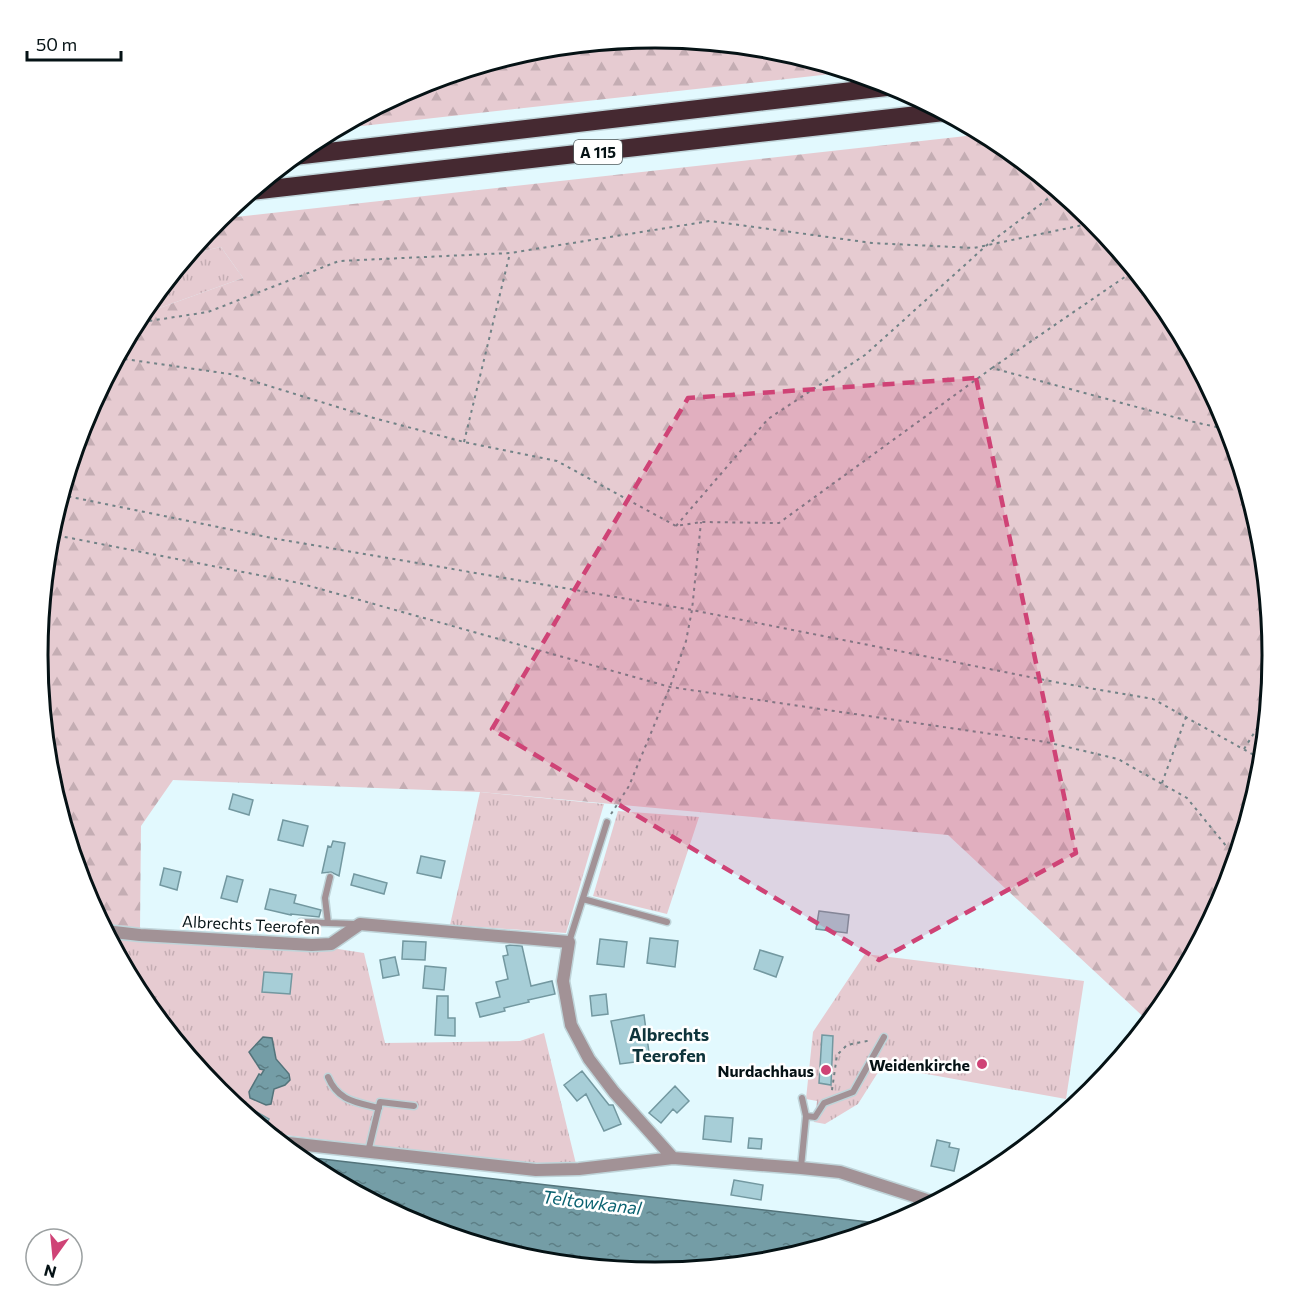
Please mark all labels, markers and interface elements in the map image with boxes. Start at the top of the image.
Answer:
scale bar [27,24,122,62]
text: 50 m [36,33,77,55]
road number: A 115 [574,140,622,164]
street label: Albrechts Teerofen [182,911,320,937]
district label: Albrechts Teerofen [629,1023,709,1066]
place label: Weidenkirche [869,1055,970,1074]
marker: Weidenkirche [975,1057,989,1071]
place label: Nurdachhaus [717,1061,814,1080]
marker: Nurdachhaus [819,1063,833,1077]
water label: Teltowkanal [541,1185,643,1219]
north arrow [24,1227,84,1287]
text: N [42,1261,58,1283]

